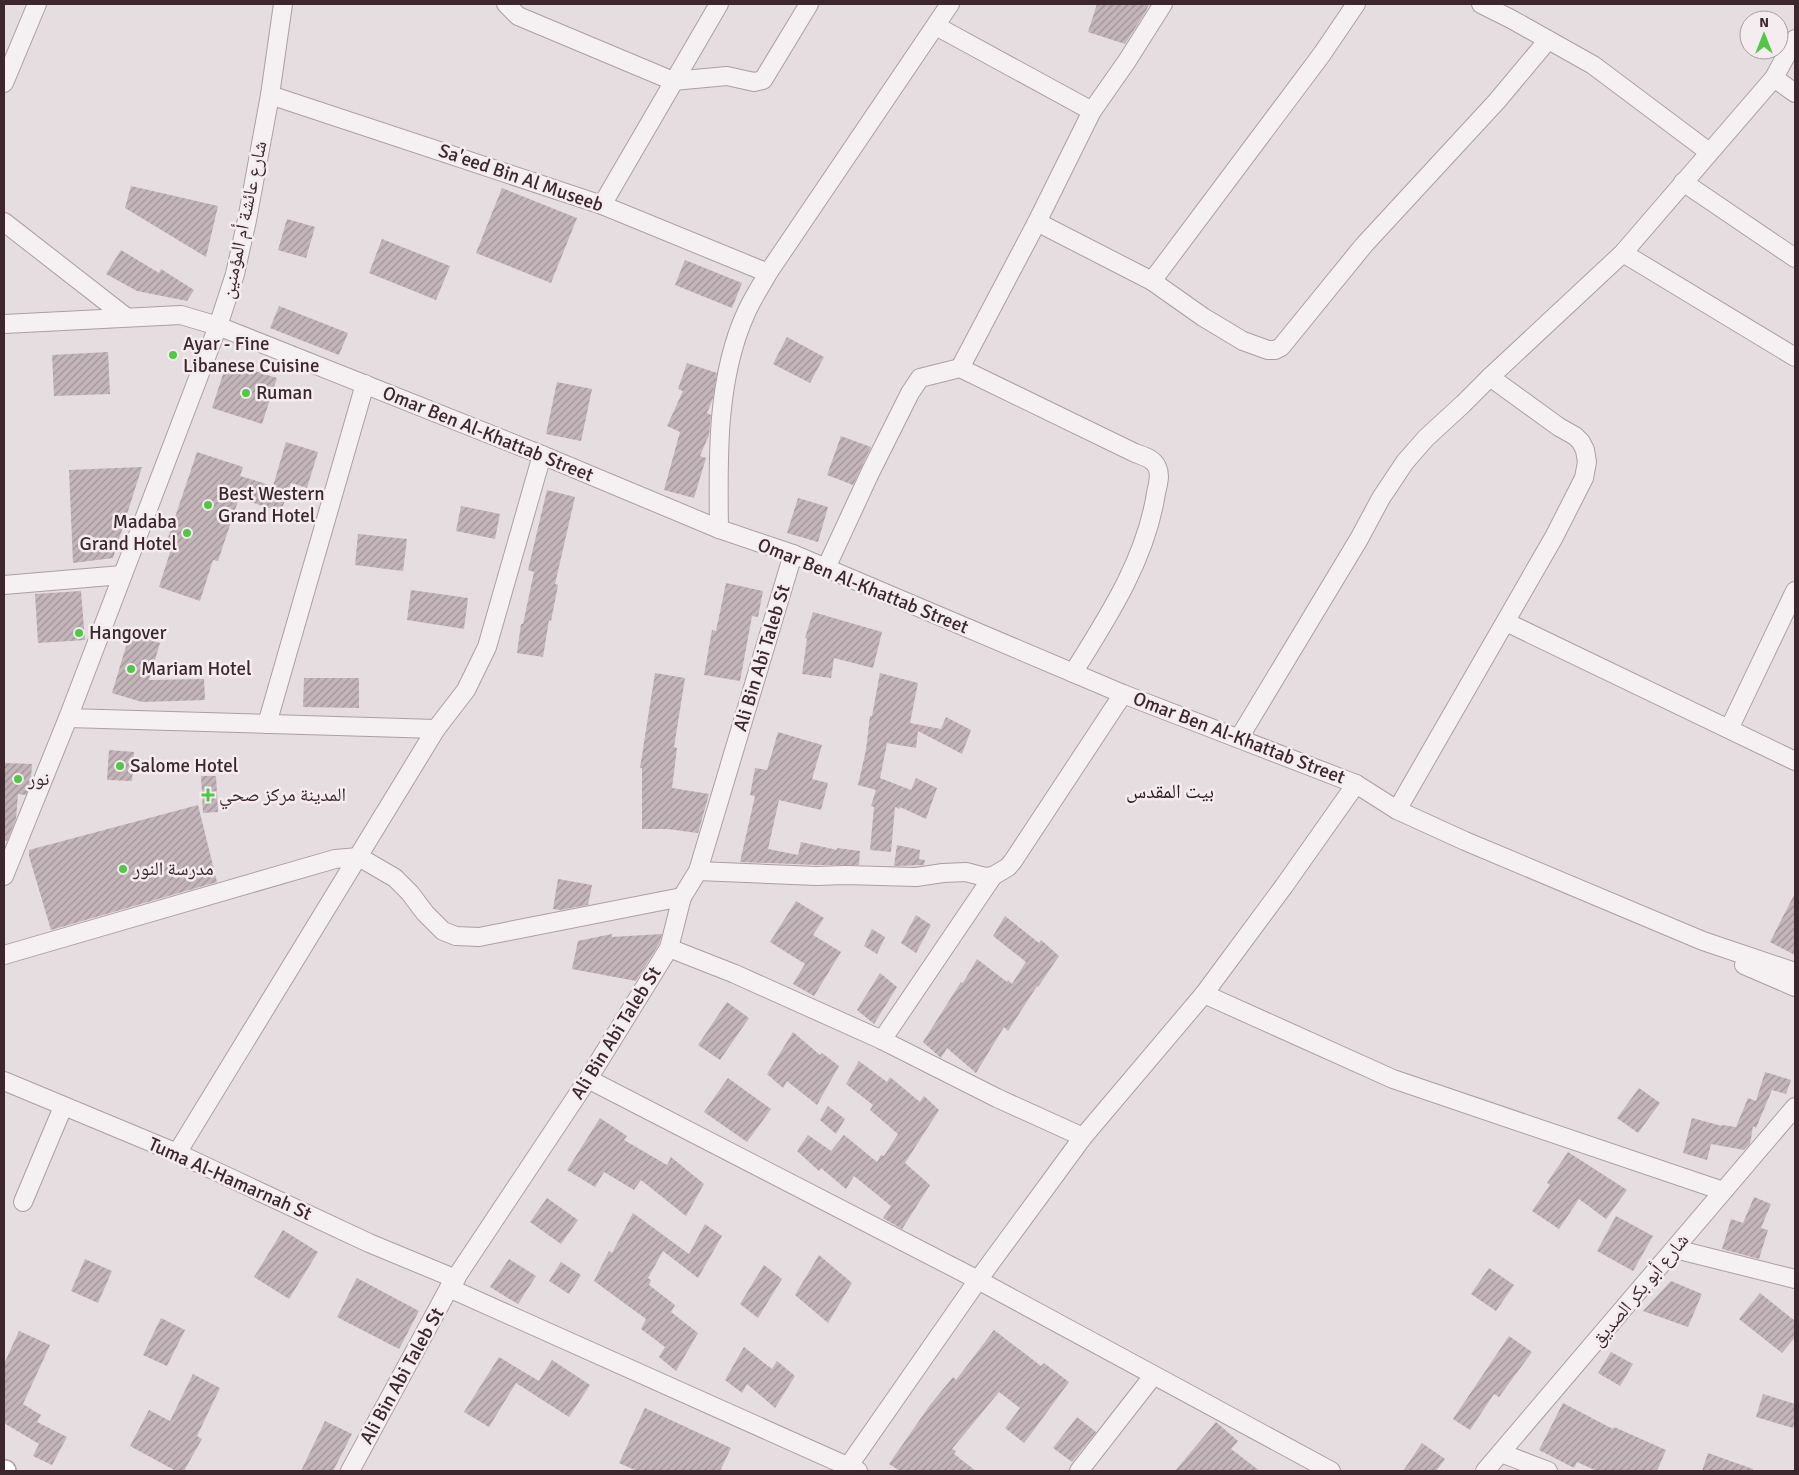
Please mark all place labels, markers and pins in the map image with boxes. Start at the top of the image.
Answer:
place label: Ayar - Fine Libanese Cuisine [183,332,319,378]
marker: Ayar - Fine Libanese Cuisine [167,349,179,361]
place label: Ruman [256,381,313,405]
marker: Ruman [240,387,252,399]
place label: Best Western Grand Hotel [218,482,325,528]
marker: Best Western Grand Hotel [202,499,214,511]
place label: Madaba Grand Hotel [80,510,177,556]
marker: Madaba Grand Hotel [181,527,193,539]
place label: Hangover [89,621,166,645]
marker: Hangover [73,627,85,639]
place label: Mariam Hotel [141,657,252,681]
marker: Mariam Hotel [125,663,137,675]
place label: Salome Hotel [130,754,238,778]
marker: Salome Hotel [114,760,126,772]
place label: نور [27,767,49,791]
marker: نور [12,773,24,785]
place label: المدينة مركز صحي [219,783,346,810]
marker: المدينة مركز صحي [201,788,215,802]
place label: مدرسة النور [132,857,214,881]
marker: مدرسة النور [117,863,129,875]

